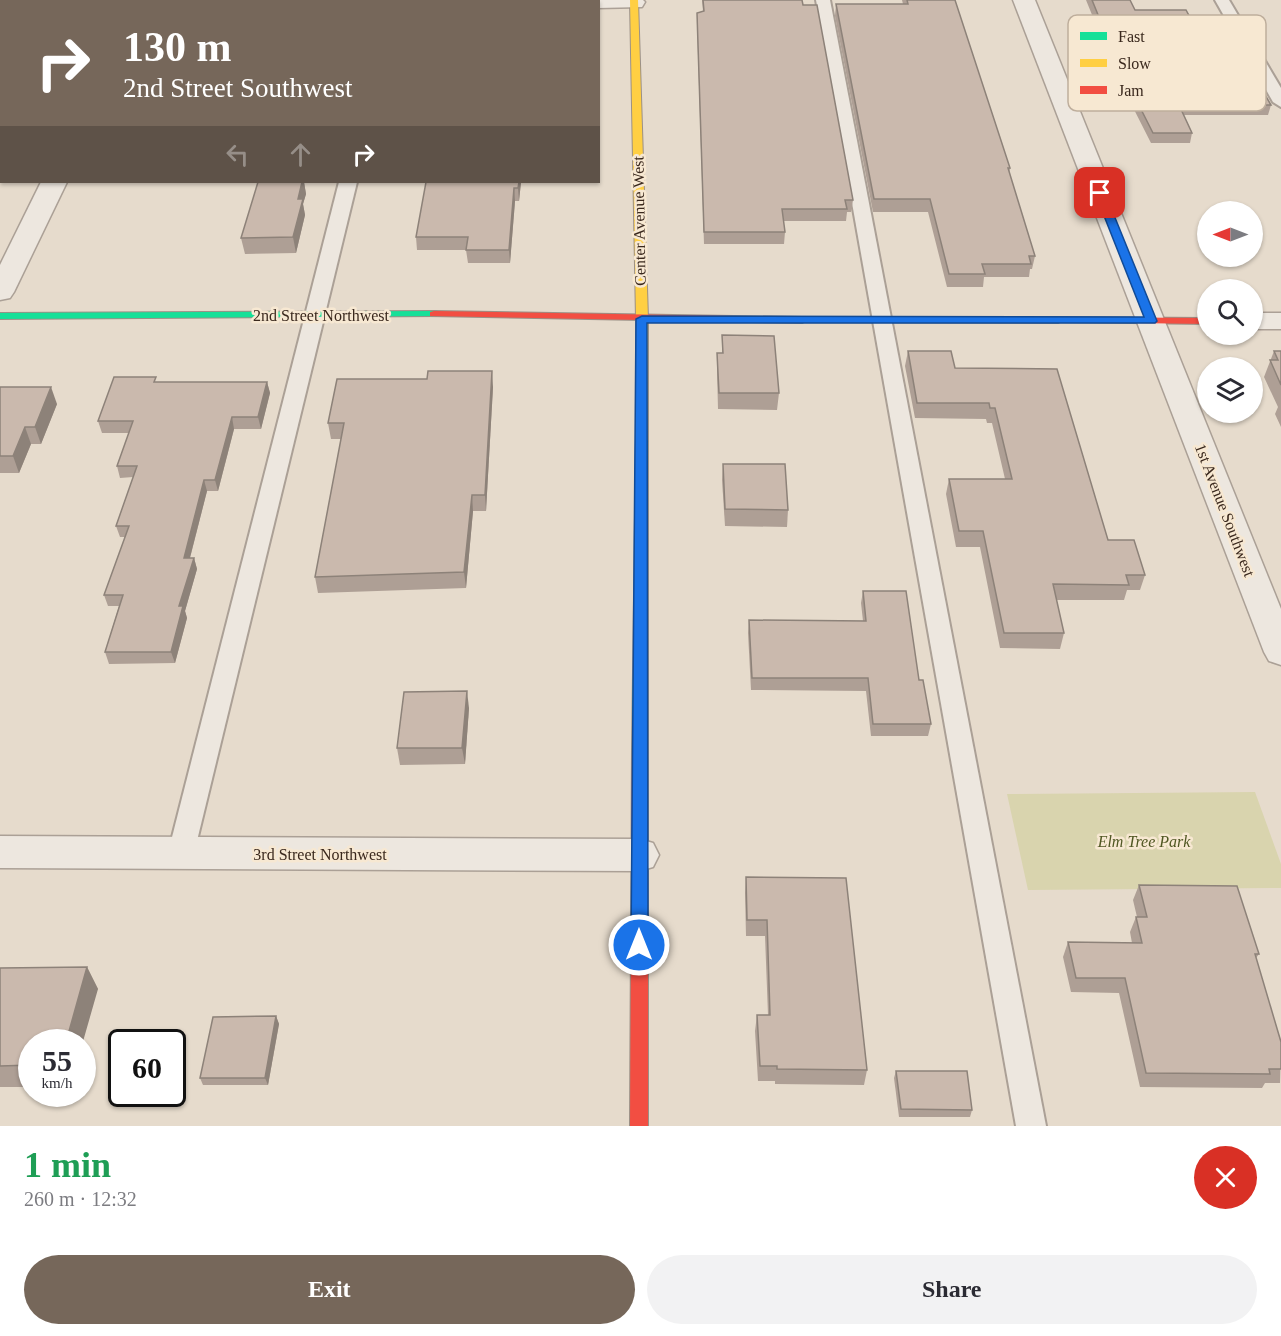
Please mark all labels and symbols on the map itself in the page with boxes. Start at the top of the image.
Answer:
legend [1068,15,1266,111]
text: Fast [1118,28,1145,45]
text: Slow [1118,55,1151,72]
text: Jam [1118,82,1144,99]
street label: Center Avenue West [629,155,649,286]
pin [1074,167,1125,218]
north arrow [1197,201,1263,267]
street label: 2nd Street Northwest [253,307,390,324]
street label: 1st Avenue Southwest [1192,441,1258,579]
park label: Elm Tree Park [1097,833,1191,850]
street label: 3rd Street Northwest [253,846,387,863]
position arrow [607,913,671,977]
speed limit sign: 60 [108,1029,186,1107]

